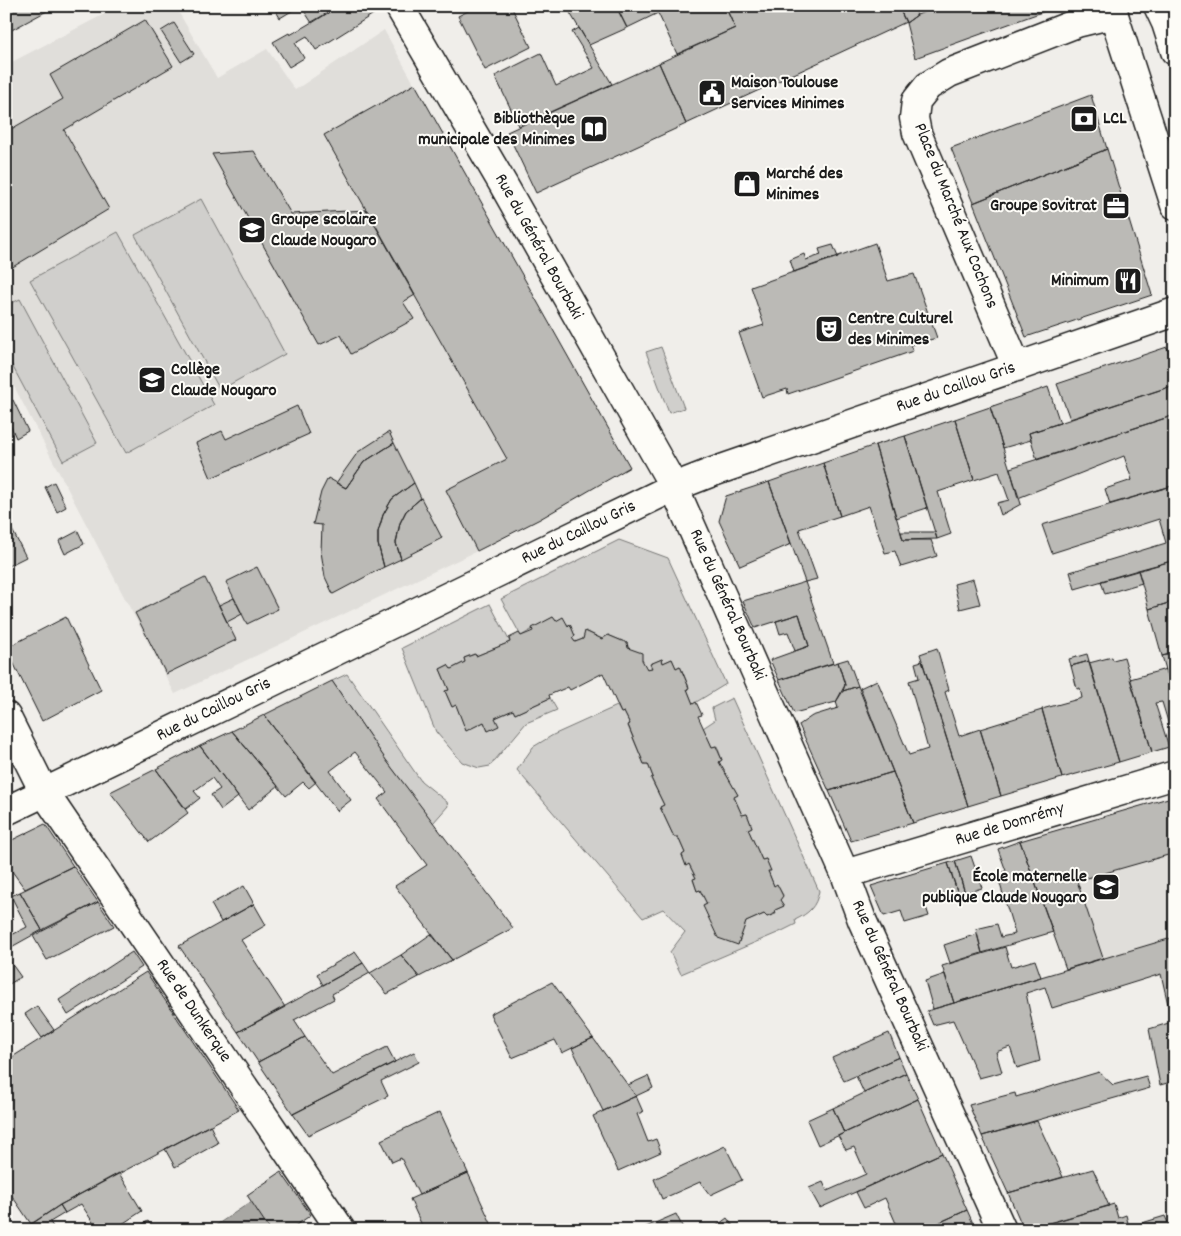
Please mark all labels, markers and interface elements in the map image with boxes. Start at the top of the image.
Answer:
place label: Maison Toulouse Services Minimes [731,71,845,117]
public building icon: Maison Toulouse Services Minimes [697,78,727,108]
bank icon: LCL [1069,104,1099,134]
place label: Bibliothèque municipale des Minimes [418,107,575,153]
place label: LCL [1103,107,1127,132]
library icon: Bibliothèque municipale des Minimes [579,114,609,144]
street label: Place du Marché Aux Cochons [906,119,1004,313]
place label: Marché des Minimes [766,162,843,208]
shop icon: Marché des Minimes [732,169,762,199]
street label: Rue du Général Bourbaki [487,170,589,324]
office icon: Groupe Sovitrat [1101,191,1131,221]
place label: Groupe Sovitrat [990,194,1097,219]
place label: Groupe scolaire Claude Nougaro [271,208,377,254]
school or university icon: Groupe scolaire Claude Nougaro [237,215,267,245]
restaurant icon: Minimum [1113,266,1143,296]
place label: Minimum [1051,269,1109,294]
place label: Centre Culturel des Minimes [848,307,953,353]
theatre icon: Centre Culturel des Minimes [814,314,844,344]
street label: Rue du Caillou Gris [893,356,1019,420]
place label: Collège Claude Nougaro [171,358,277,404]
school or university icon: Collège Claude Nougaro [137,365,167,395]
street label: Rue du Caillou Gris [518,494,640,572]
street label: Rue du Général Bourbaki [682,525,772,685]
street label: Rue du Caillou Gris [153,671,275,749]
street label: Rue de Domrémy [952,796,1068,853]
place label: École maternelle publique Claude Nougaro [922,865,1087,911]
school or university icon: École maternelle publique Claude Nougaro [1091,872,1121,902]
street label: Rue du Général Bourbaki [844,896,934,1056]
street label: Rue de Dunkerque [149,954,237,1068]

